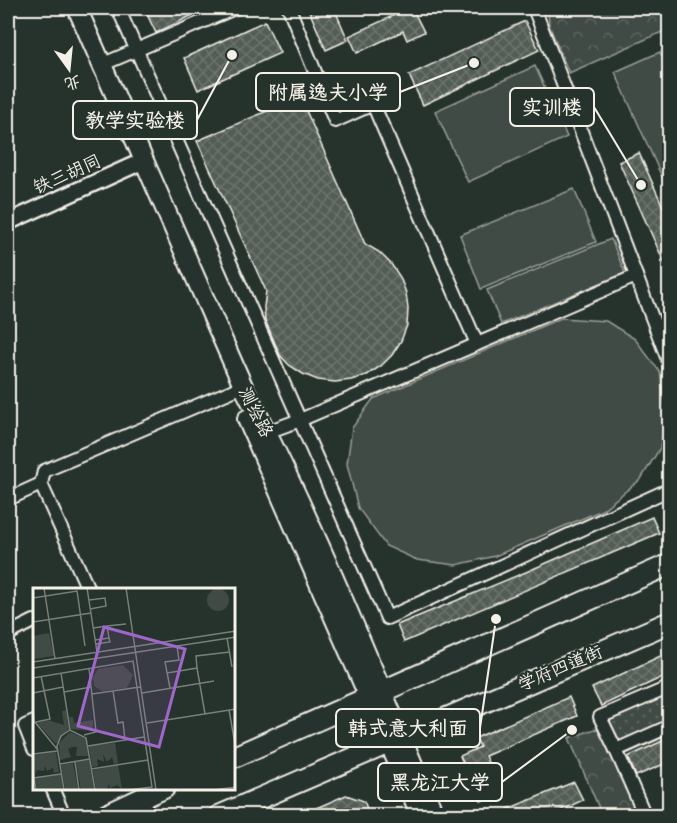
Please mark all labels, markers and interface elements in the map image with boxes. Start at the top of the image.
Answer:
north arrow [39,39,99,99]
text: 北 [61,67,84,99]
callout: 附属逸夫小学 [256,73,400,111]
text: 附属逸夫小学 [268,75,388,110]
callout: 实训楼 [510,88,594,126]
text: 实训楼 [522,90,582,125]
callout: 教学实验楼 [73,101,197,139]
text: 教学实验楼 [85,103,185,138]
street label: 铁三胡同 [28,145,106,203]
street label: 测绘路 [229,381,283,443]
inset map [33,588,236,790]
street label: 学府四道街 [512,636,608,700]
callout: 韩式意大利面 [336,709,480,747]
text: 韩式意大利面 [348,711,468,746]
callout: 黑龙江大学 [378,763,502,801]
text: 黑龙江大学 [390,765,490,800]

